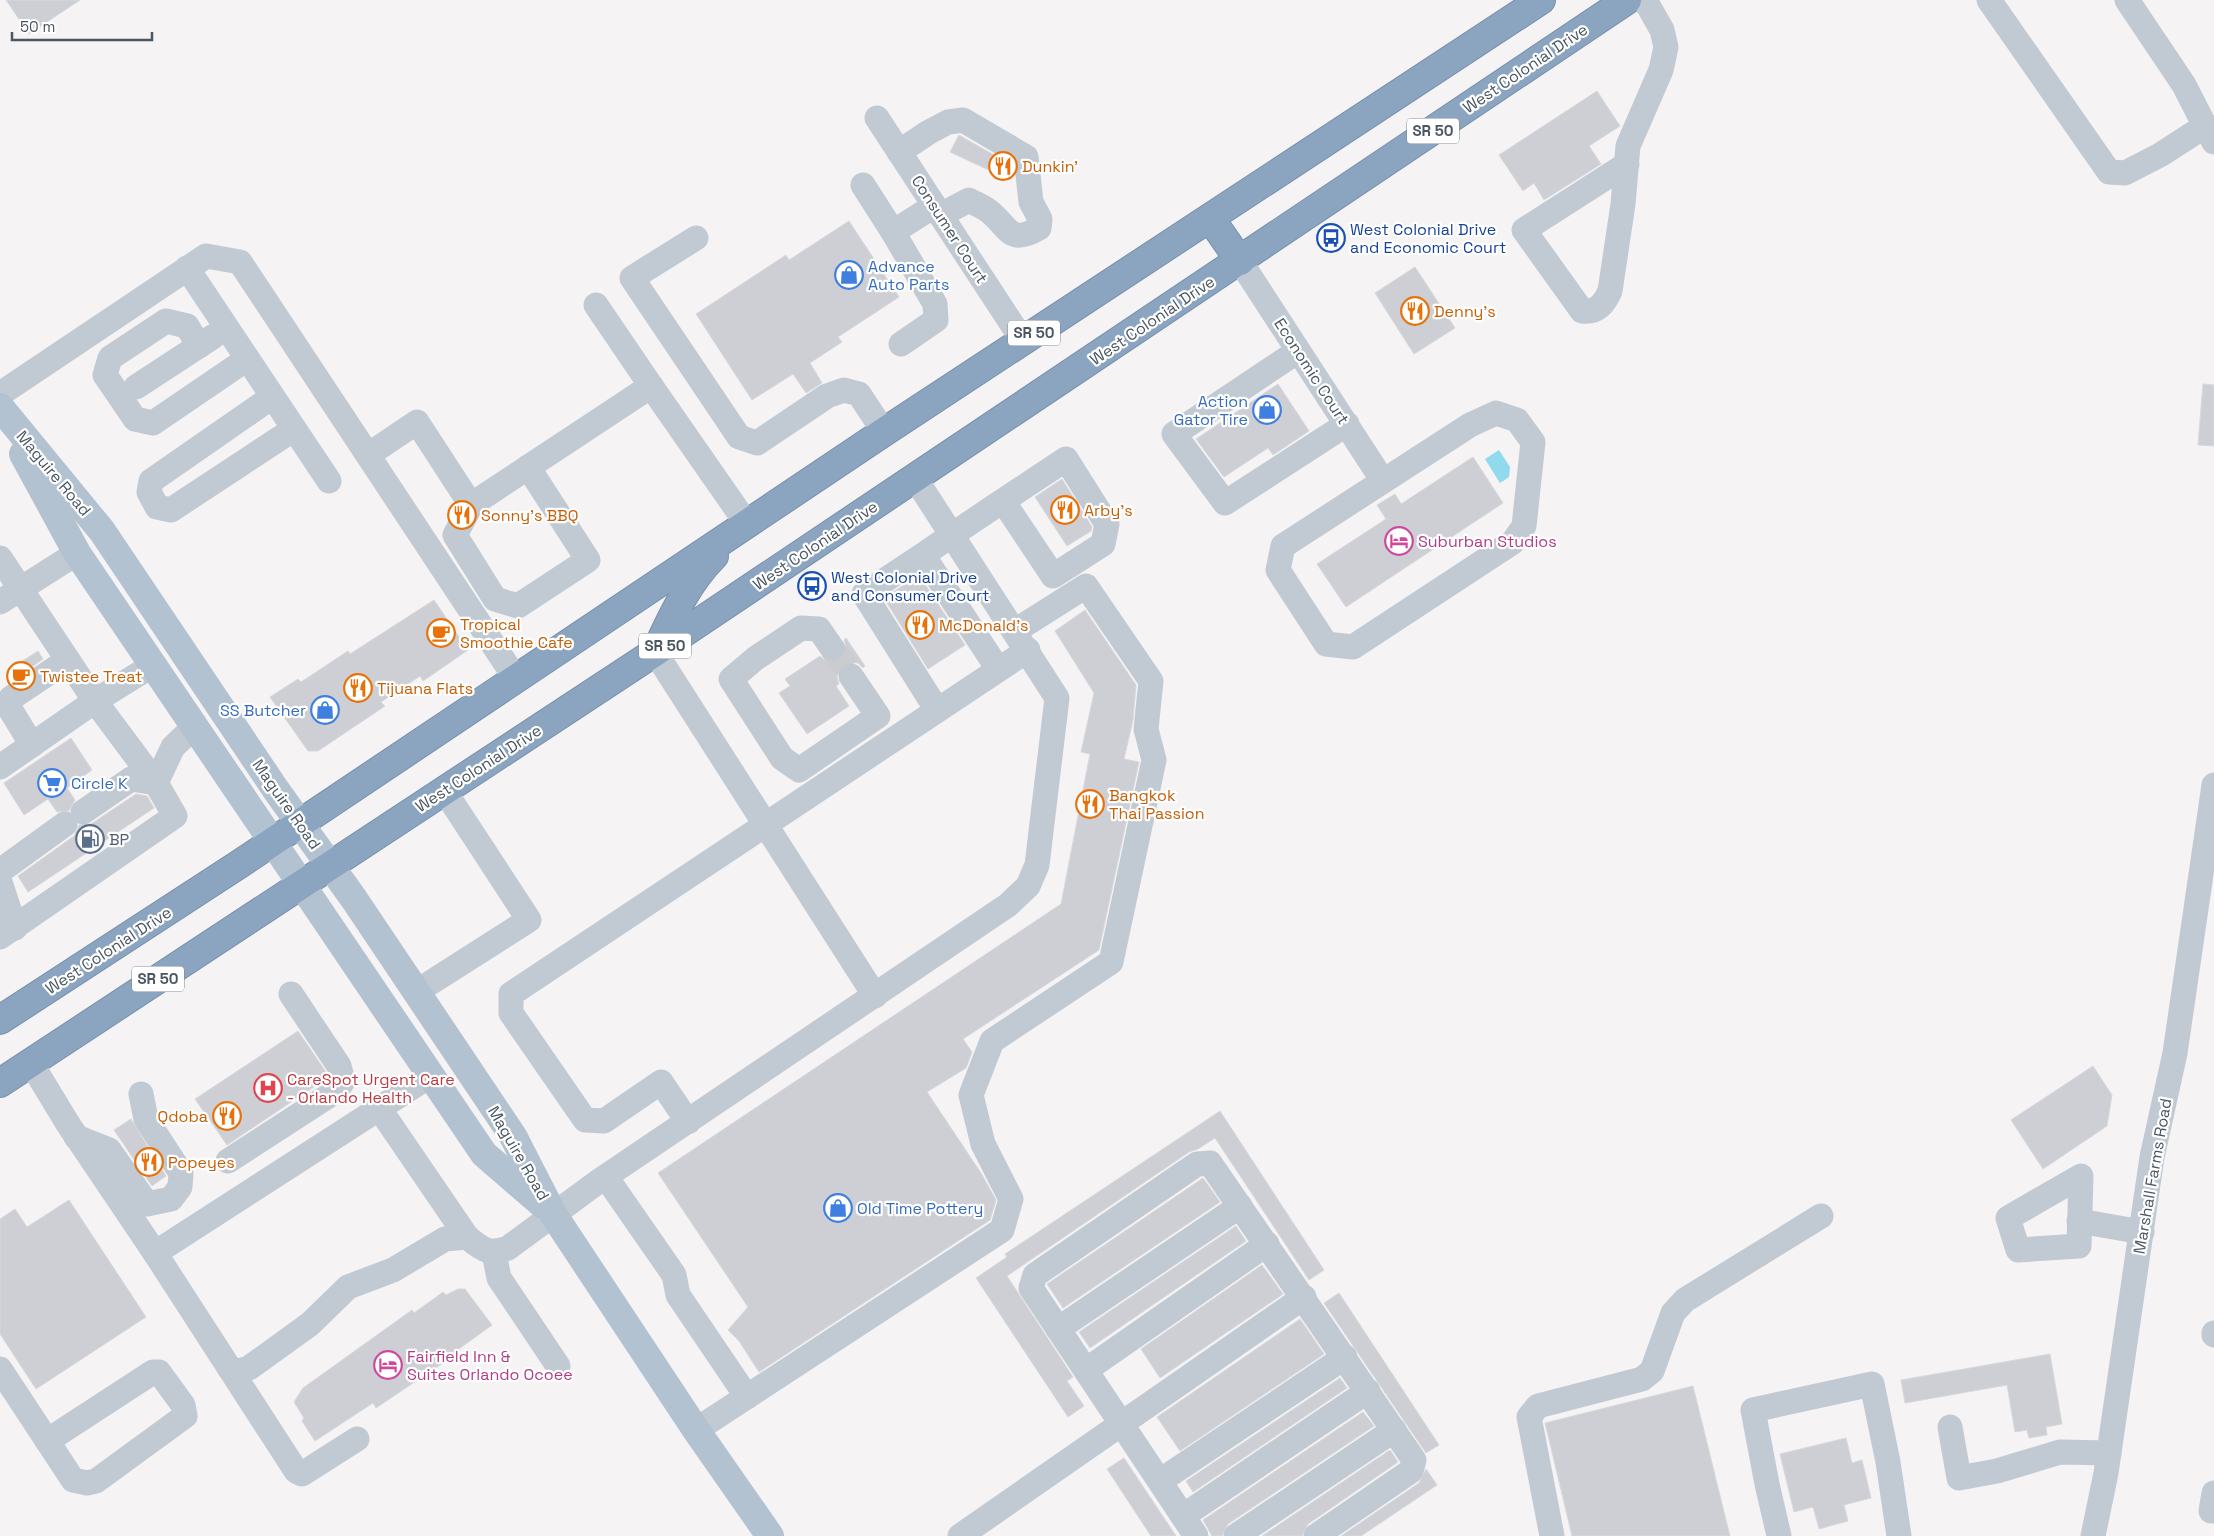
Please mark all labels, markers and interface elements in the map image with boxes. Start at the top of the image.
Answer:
scale bar [12,10,152,42]
text: 50 m [20,17,55,36]
street label: West Colonial Drive [1459,19,1592,118]
road number: SR 50 [1407,118,1459,144]
restaurant icon: Dunkin' [988,151,1018,181]
place label: Dunkin' [1022,156,1078,177]
street label: Consumer Court [907,171,992,287]
place label: West Colonial Drive and Economic Court [1350,219,1506,258]
bus stop icon: West Colonial Drive and Economic Court [1316,223,1346,253]
place label: Advance Auto Parts [868,256,949,295]
shop icon: Advance Auto Parts [834,260,864,290]
street label: West Colonial Drive [1086,271,1219,370]
restaurant icon: Denny's [1400,296,1430,326]
place label: Denny's [1434,301,1496,322]
street label: Economic Court [1269,314,1354,429]
road number: SR 50 [1008,320,1060,346]
place label: Action Gator Tire [1174,391,1248,430]
shop icon: Action Gator Tire [1252,395,1282,425]
street label: Maguire Road [12,426,96,520]
restaurant icon: Arby's [1050,495,1080,525]
street label: West Colonial Drive [749,496,882,595]
restaurant icon: Sonny's BBQ [447,500,477,530]
place label: Arby's [1084,500,1133,521]
place label: Sonny's BBQ [481,505,578,526]
hotel icon: Suburban Studios [1384,526,1414,556]
place label: Suburban Studios [1418,531,1557,552]
place label: West Colonial Drive and Consumer Court [831,567,989,606]
bus stop icon: West Colonial Drive and Consumer Court [797,571,827,601]
restaurant icon: McDonald's [905,610,935,640]
place label: Tropical Smoothie Cafe [460,614,573,653]
place label: McDonald's [939,615,1029,636]
cafe icon: Tropical Smoothie Cafe [426,618,456,648]
road number: SR 50 [639,634,691,658]
cafe icon: Twistee Treat [6,661,36,691]
place label: Twistee Treat [40,666,142,687]
restaurant icon: Tijuana Flats [343,673,373,703]
place label: Tijuana Flats [377,678,473,699]
shop icon: SS Butcher [310,695,340,725]
place label: SS Butcher [220,700,306,721]
street label: West Colonial Drive [411,720,545,817]
street label: Maguire Road [248,755,325,853]
supermarket icon: Circle K [37,768,67,798]
place label: Circle K [71,773,128,794]
place label: Bangkok Thai Passion [1109,785,1205,824]
restaurant icon: Bangkok Thai Passion [1075,789,1105,819]
fuel station icon: BP [75,824,105,854]
place label: BP [109,829,130,850]
street label: West Colonial Drive [41,902,175,999]
road number: SR 50 [132,966,184,992]
place label: CareSpot Urgent Care - Orlando Health [287,1069,455,1108]
hospital icon: CareSpot Urgent Care - Orlando Health [253,1073,283,1103]
street label: Marshall Farms Road [2128,1097,2177,1256]
restaurant icon: Qdoba [212,1101,242,1131]
street label: Maguire Road [483,1102,554,1204]
place label: Qdoba [158,1106,208,1127]
restaurant icon: Popeyes [134,1147,164,1177]
place label: Popeyes [168,1152,235,1173]
shop icon: Old Time Pottery [823,1193,853,1223]
place label: Old Time Pottery [857,1198,983,1219]
place label: Fairfield Inn & Suites Orlando Ocoee [407,1346,573,1385]
hotel icon: Fairfield Inn & Suites Orlando Ocoee [373,1350,403,1380]

